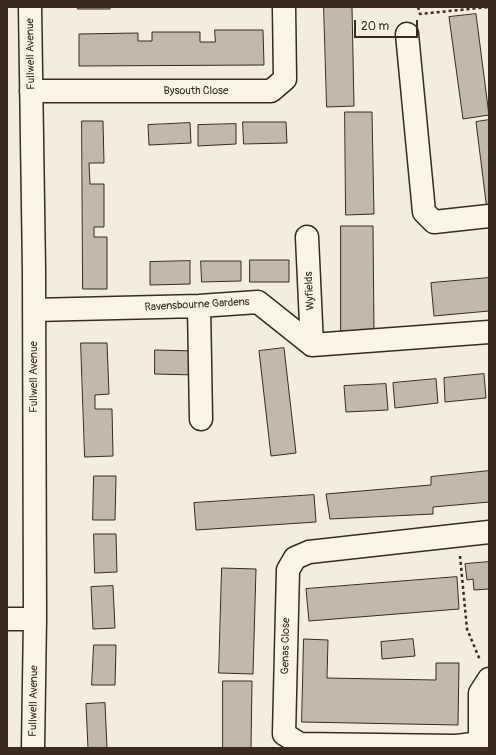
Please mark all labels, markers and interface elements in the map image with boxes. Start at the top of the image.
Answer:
scale bar [356,12,420,38]
street label: Fullwell Avenue [24,18,38,90]
text: 20 m [361,19,389,34]
street label: Bysouth Close [164,84,228,98]
street label: Wyfields [302,271,318,311]
street label: Ravensbourne Gardens [144,296,250,314]
street label: Fullwell Avenue [27,341,41,413]
street label: Genas Close [279,617,293,675]
street label: Fullwell Avenue [27,665,41,737]

